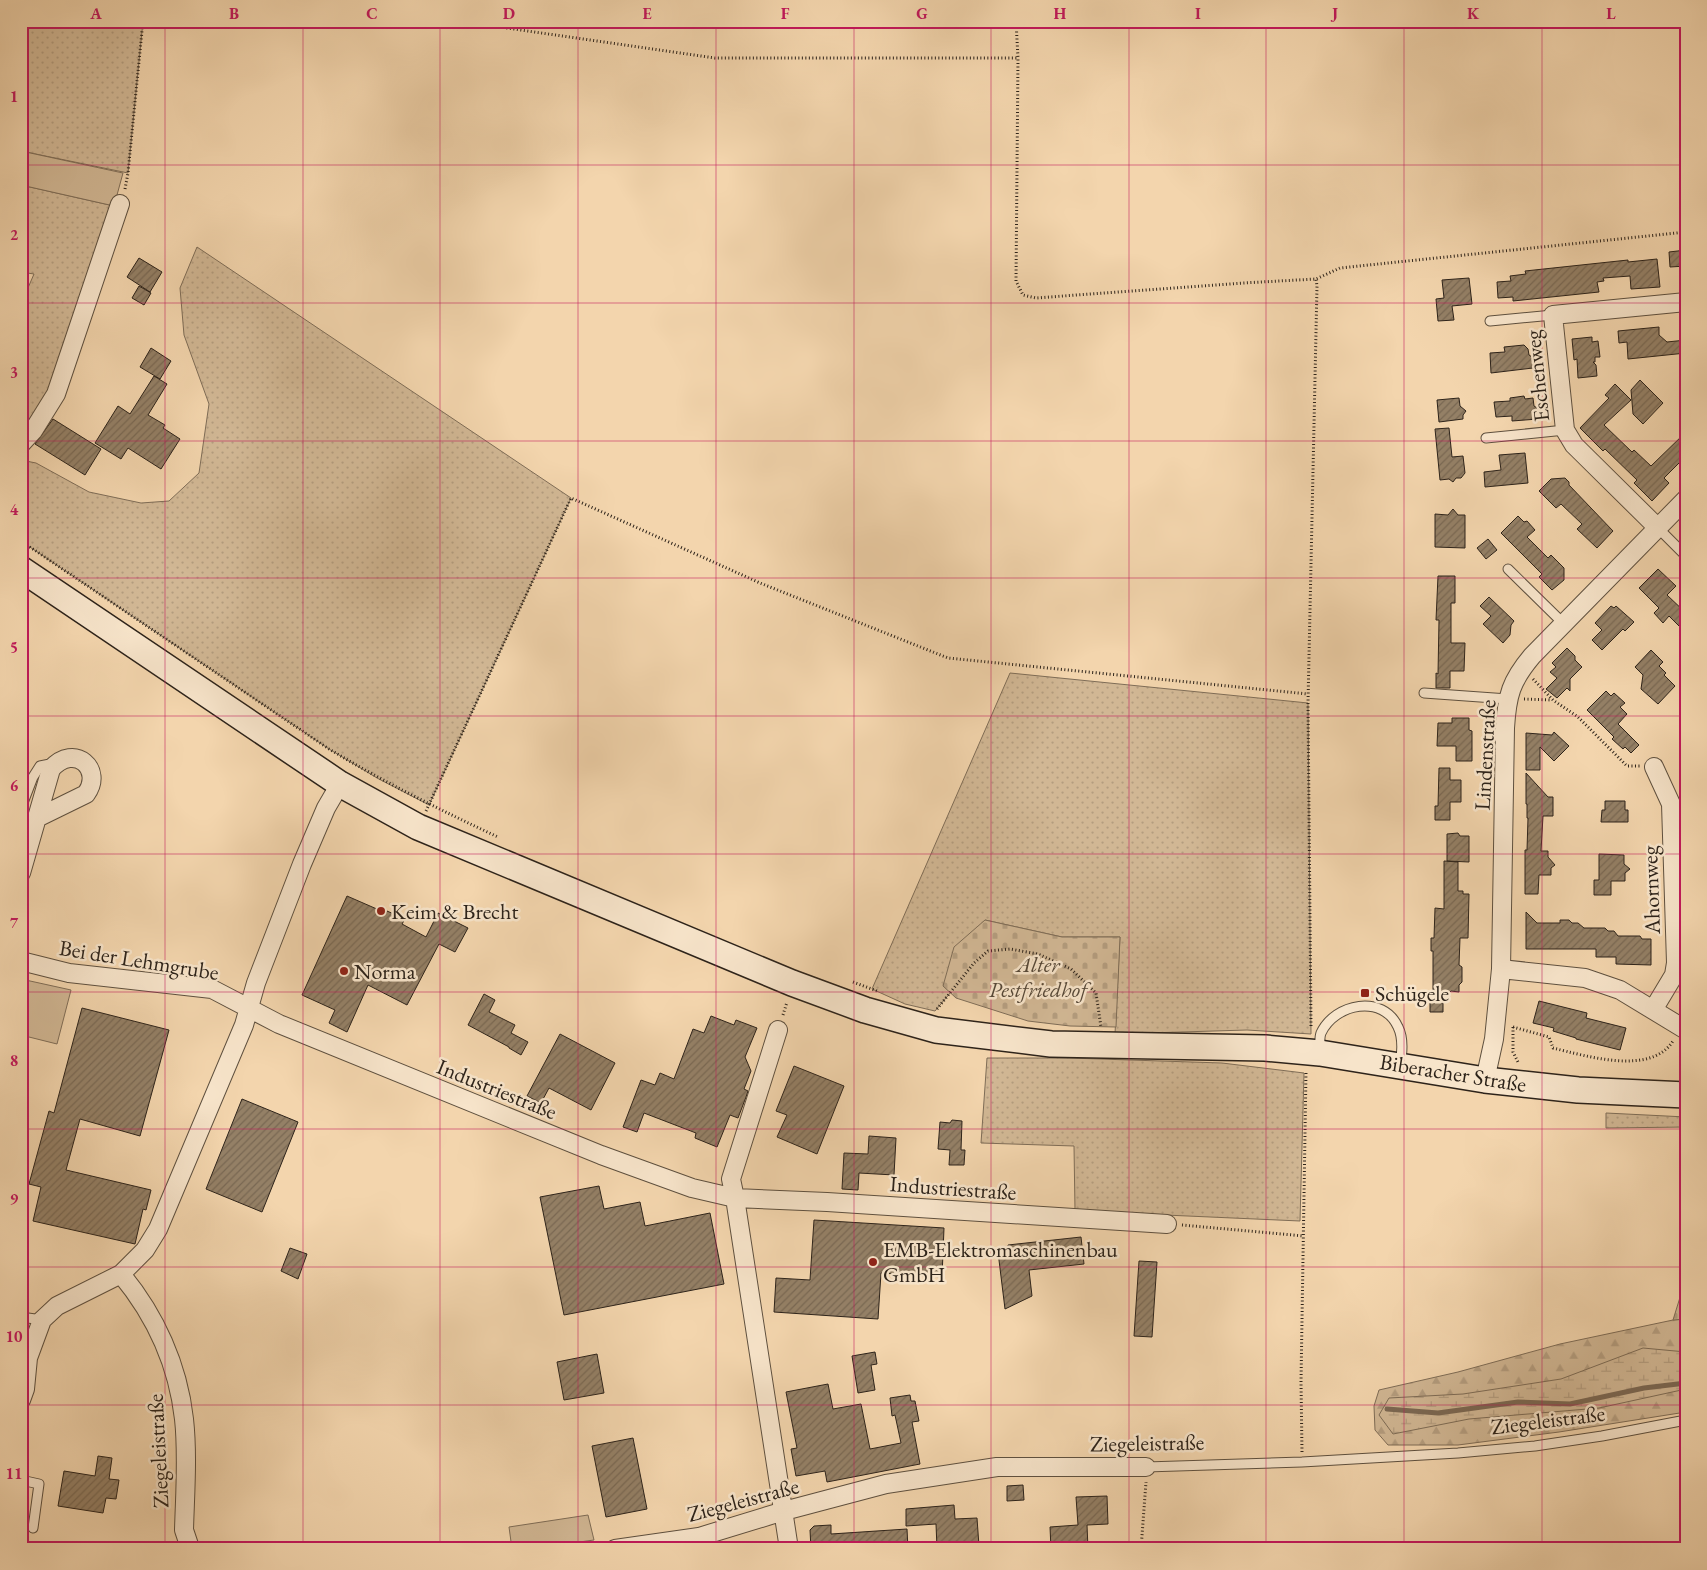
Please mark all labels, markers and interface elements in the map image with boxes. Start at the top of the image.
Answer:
text: A [89,3,102,24]
text: B [229,3,239,24]
text: C [366,3,378,24]
text: D [503,3,515,24]
text: E [642,3,652,24]
text: F [781,3,790,24]
text: G [916,3,928,24]
text: H [1054,3,1067,24]
text: I [1195,3,1201,24]
text: J [1330,3,1338,24]
text: K [1467,3,1480,24]
text: L [1606,3,1616,24]
text: 1 [10,86,18,107]
text: 2 [10,224,19,245]
street label: Eschenweg [1518,328,1556,423]
text: 3 [10,362,18,383]
text: 4 [10,499,19,520]
text: 5 [10,637,18,658]
street label: Lindenstraße [1468,698,1502,811]
text: 6 [10,775,19,796]
street label: Ahornweg [1635,845,1667,936]
place label: Keim & Brecht [391,897,518,926]
marker: Keim & Brecht [375,905,387,917]
text: 7 [10,912,19,933]
street label: Bei der Lehmgrube [57,933,221,987]
park label: Alter Pestfriedhof [989,950,1092,1004]
place label: Norma [354,957,416,986]
marker: Norma [338,965,350,977]
place label: Schügele [1375,979,1450,1008]
marker: Schügele [1359,987,1371,999]
street label: Biberacher Straße [1378,1047,1529,1099]
text: 8 [10,1050,18,1071]
street label: Industriestraße [433,1052,562,1126]
street label: Industriestraße [889,1169,1018,1207]
text: 9 [10,1188,19,1209]
place label: EMB-Elektromaschinenbau GmbH [883,1235,1118,1289]
marker: EMB-Elektromaschinenbau GmbH [867,1256,879,1268]
text: 10 [6,1326,23,1347]
street label: Ziegeleistraße [141,1393,175,1509]
street label: Ziegeleistraße [1489,1399,1607,1441]
street label: Ziegeleistraße [1090,1427,1205,1458]
text: 11 [6,1463,22,1484]
street label: Ziegeleistraße [684,1471,802,1529]

